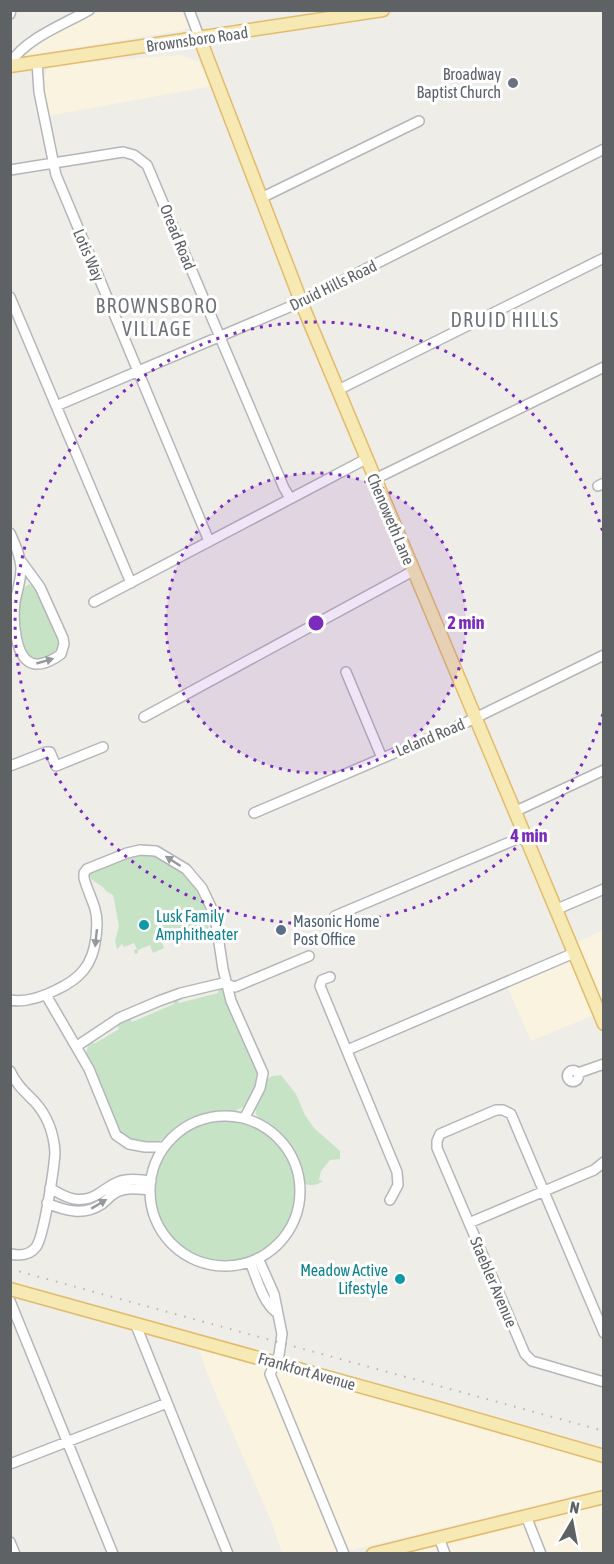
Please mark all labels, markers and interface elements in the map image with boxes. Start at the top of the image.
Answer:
street label: Brownsboro Road [145,23,249,55]
place label: Broadway Baptist Church [417,65,501,102]
marker: Broadway Baptist Church [506,76,520,90]
street label: Oread Road [157,202,199,272]
street label: Lotis Way [69,226,108,285]
street label: Druid Hills Road [286,256,380,314]
district label: BROWNSBORO VILLAGE [95,294,219,340]
district label: DRUID HILLS [450,308,560,331]
street label: Chenoweth Lane [364,471,418,567]
text: 2 min [448,612,485,633]
centre of rings [306,613,326,633]
one-way arrow [36,656,54,665]
street label: Leland Road [393,714,467,760]
text: 4 min [510,825,548,846]
one-way arrow [165,855,181,866]
place label: Lusk Family Amphitheater [156,907,238,944]
place label: Masonic Home Post Office [293,912,379,948]
marker: Lusk Family Amphitheater [137,918,151,932]
marker: Masonic Home Post Office [274,923,288,937]
one-way arrow [91,929,101,948]
one-way arrow [91,1199,108,1209]
street label: Staebler Avenue [467,1234,521,1330]
place label: Meadow Active Lifestyle [300,1261,388,1298]
marker: Meadow Active Lifestyle [393,1272,407,1286]
street label: Frankfort Avenue [256,1349,358,1393]
north arrow [542,1492,602,1552]
text: N [568,1498,581,1517]

